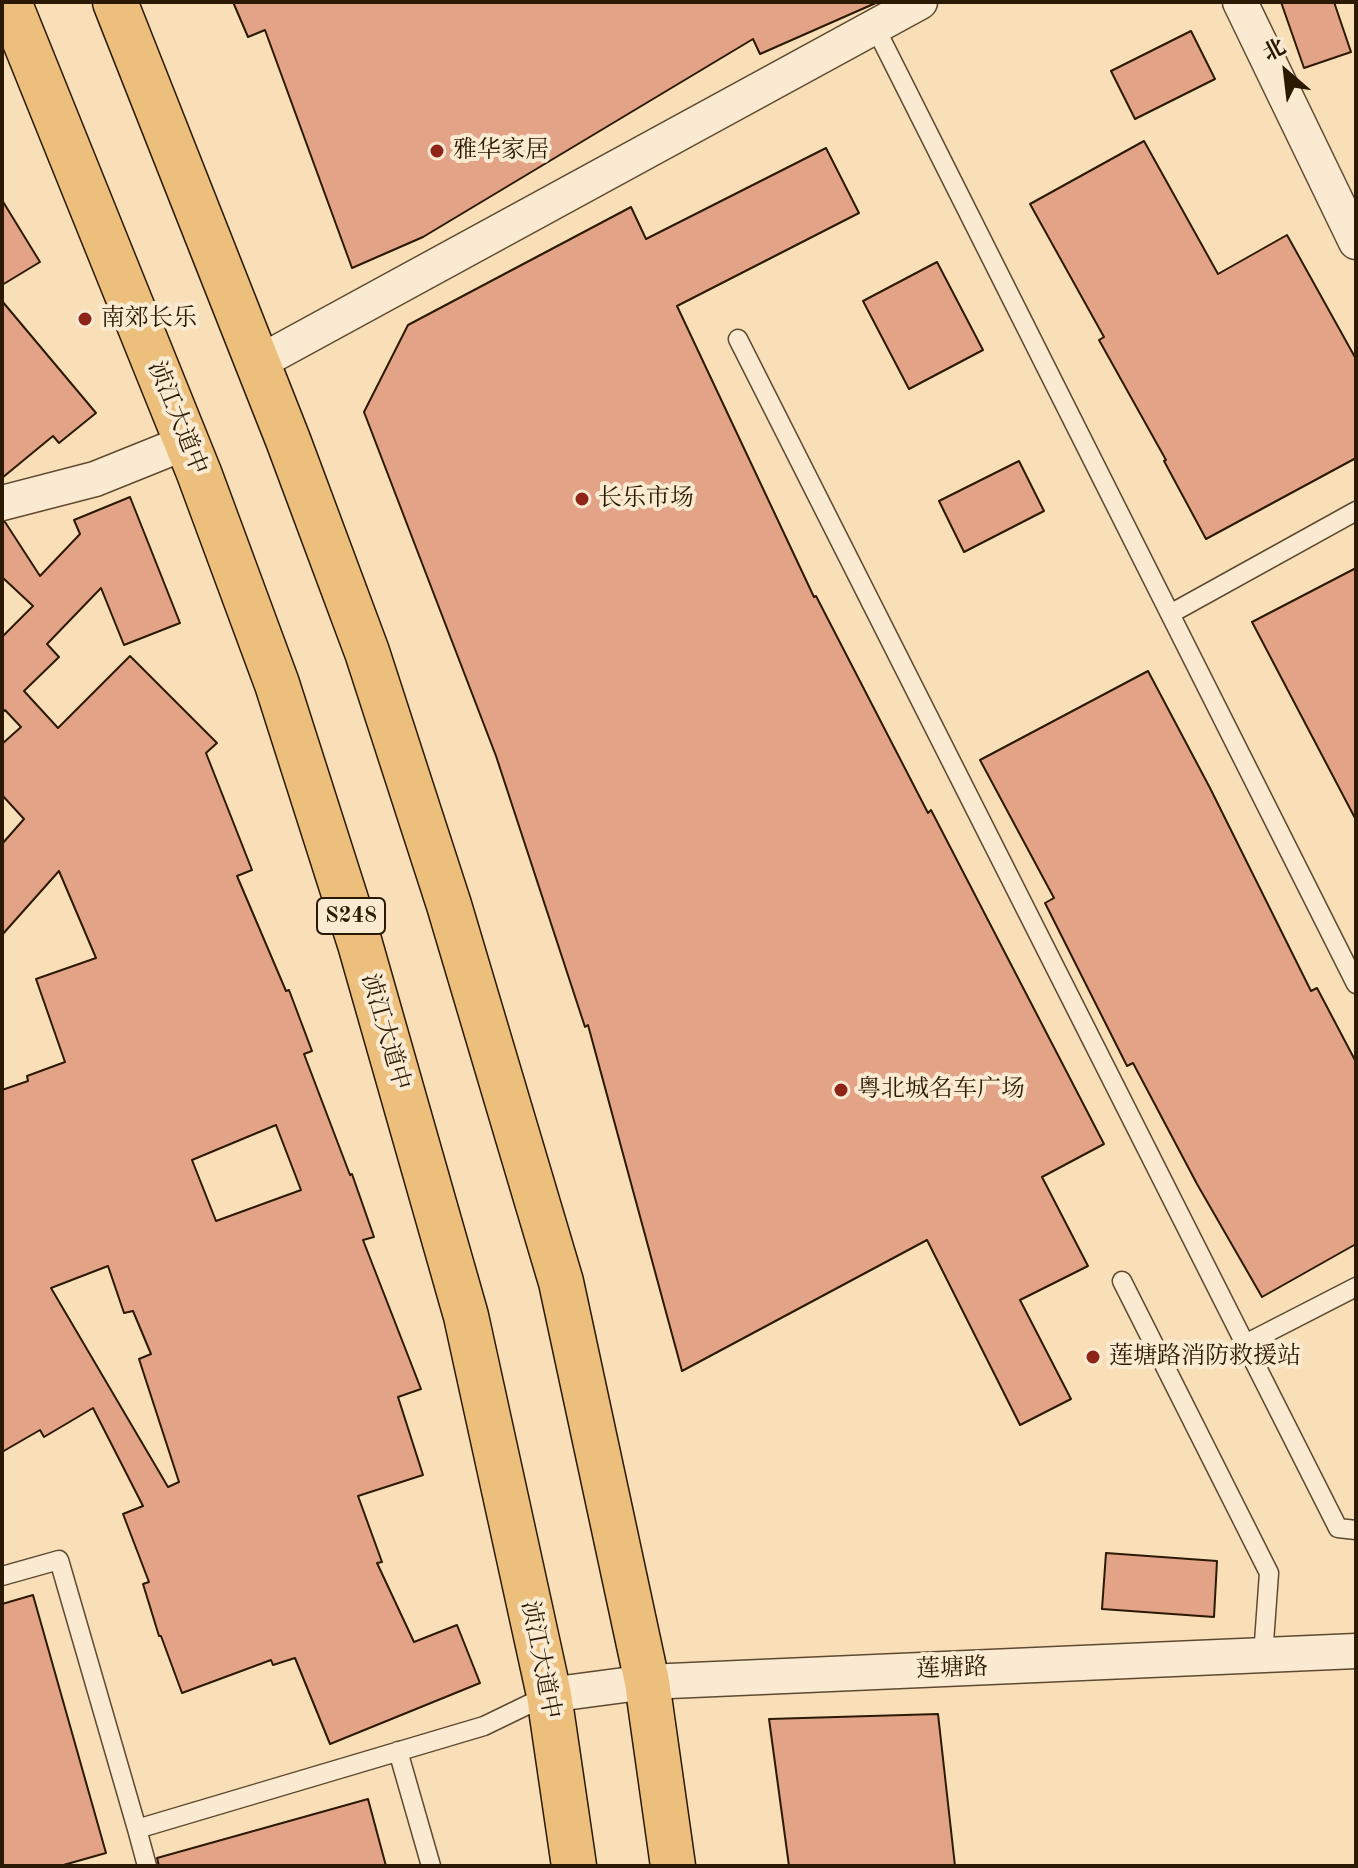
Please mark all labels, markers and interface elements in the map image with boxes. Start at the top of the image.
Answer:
north arrow [1246,32,1326,112]
text: 北 [1260,36,1290,66]
place label: 雅华家居 [453,137,549,165]
marker: 雅华家居 [428,142,446,160]
place label: 南郊长乐 [101,305,197,333]
marker: 南郊长乐 [76,310,94,328]
street label: 浈江大道中 [141,357,213,479]
place label: 长乐市场 [598,485,694,513]
marker: 长乐市场 [573,490,591,508]
road number: S248 [317,898,385,934]
street label: 浈江大道中 [355,970,415,1094]
place label: 粤北城名车广场 [857,1076,1025,1104]
marker: 粤北城名车广场 [832,1081,850,1099]
place label: 莲塘路消防救援站 [1109,1343,1301,1371]
marker: 莲塘路消防救援站 [1084,1348,1102,1366]
street label: 浈江大道中 [514,1598,566,1722]
street label: 莲塘路 [916,1653,988,1685]

